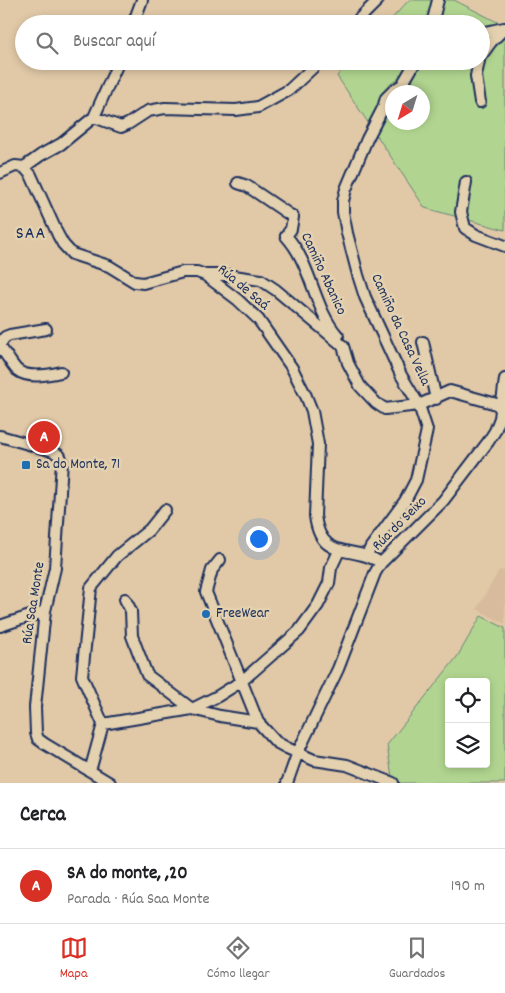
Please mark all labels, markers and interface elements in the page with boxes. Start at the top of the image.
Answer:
search box [15,15,490,70]
icon: search [33,29,61,57]
text: Buscar aquí [73,29,155,56]
north arrow [385,85,430,130]
district label: SAA [16,222,46,247]
street label: Camiño Abanico [294,229,352,319]
street label: Rúa de Saá [212,260,274,317]
street label: Camiño da Casa Vella [364,270,436,390]
pin: A [28,418,60,456]
place label: Sa do Monte, 71 [36,454,120,476]
marker: Sa do Monte, 71 [20,459,32,471]
street label: Rúa do Seixo [368,491,433,556]
your location [246,526,272,552]
street label: Rúa Saa Monte [17,560,51,646]
place label: FreeWear [216,603,270,625]
marker: FreeWear [200,608,212,620]
map controls [445,678,490,768]
button: locate [445,678,490,723]
button: layers [445,723,490,768]
text: Cerca [20,801,66,831]
text: SA do monte, ,20 [67,861,188,888]
text: A [32,875,40,898]
text: 190 m [451,875,485,898]
text: Parada · Rúa Saa Monte [67,888,210,911]
tab: Mapa [60,934,88,984]
tab: Cómo llegar [207,934,270,984]
tab: Guardados [389,934,445,984]

